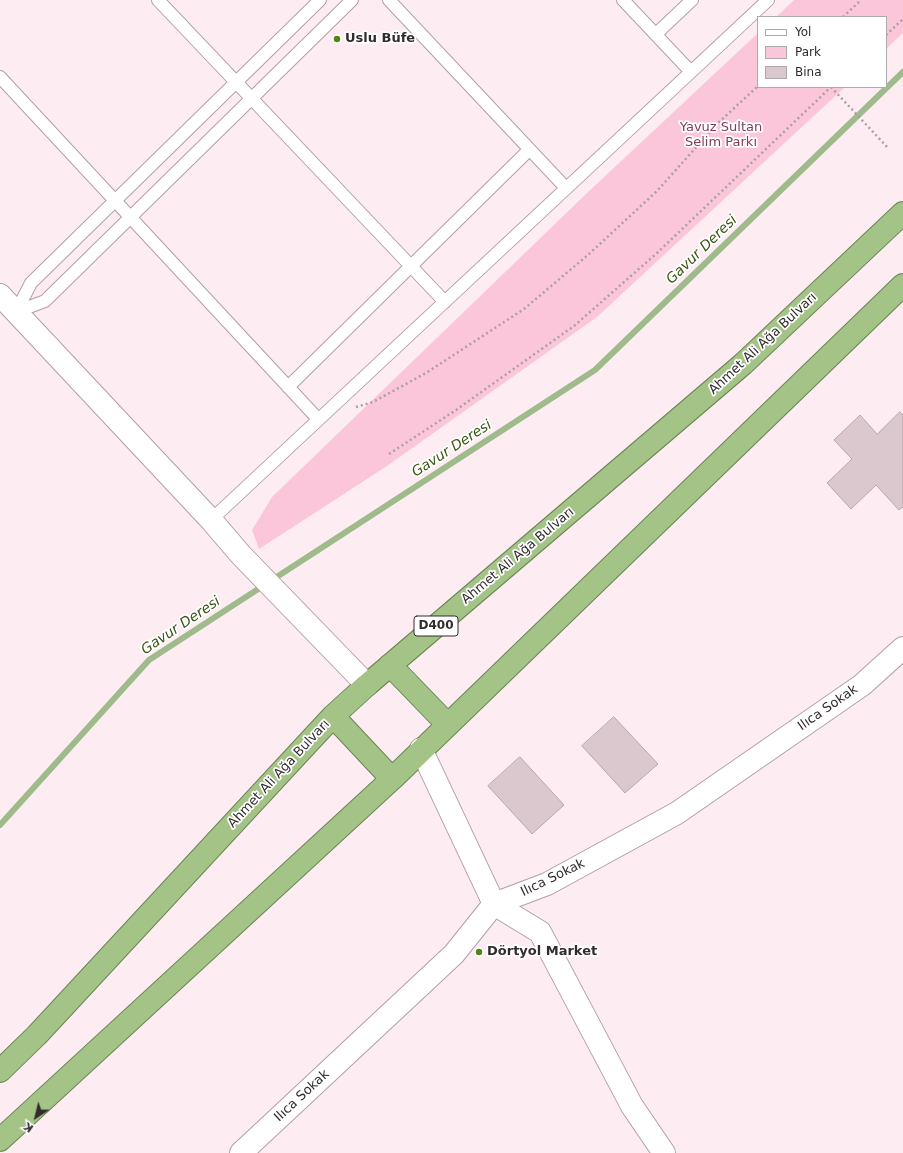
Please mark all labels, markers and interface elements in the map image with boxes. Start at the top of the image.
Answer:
legend [757,16,887,88]
text: Yol [795,25,811,39]
place label: Uslu Büfe [345,31,415,47]
marker: Uslu Büfe [332,34,342,44]
text: Park [795,45,821,59]
text: Bina [795,65,822,79]
park label: Yavuz Sultan Selim Parkı [680,120,762,151]
water label: Gavur Deresi [663,212,741,288]
street label: Ahmet Ali Ağa Bulvarı [706,290,820,398]
water label: Gavur Deresi [409,417,495,481]
street label: Ahmet Ali Ağa Bulvarı [459,504,577,608]
water label: Gavur Deresi [138,593,224,659]
road number: D400 [414,616,458,636]
street label: Ilıca Sokak [795,682,861,734]
street label: Ahmet Ali Ağa Bulvarı [225,717,333,831]
street label: Ilıca Sokak [518,856,588,900]
place label: Dörtyol Market [487,944,597,960]
marker: Dörtyol Market [474,947,484,957]
street label: Ilıca Sokak [271,1067,333,1125]
north arrow [16,1097,56,1137]
text: K [22,1119,36,1135]

